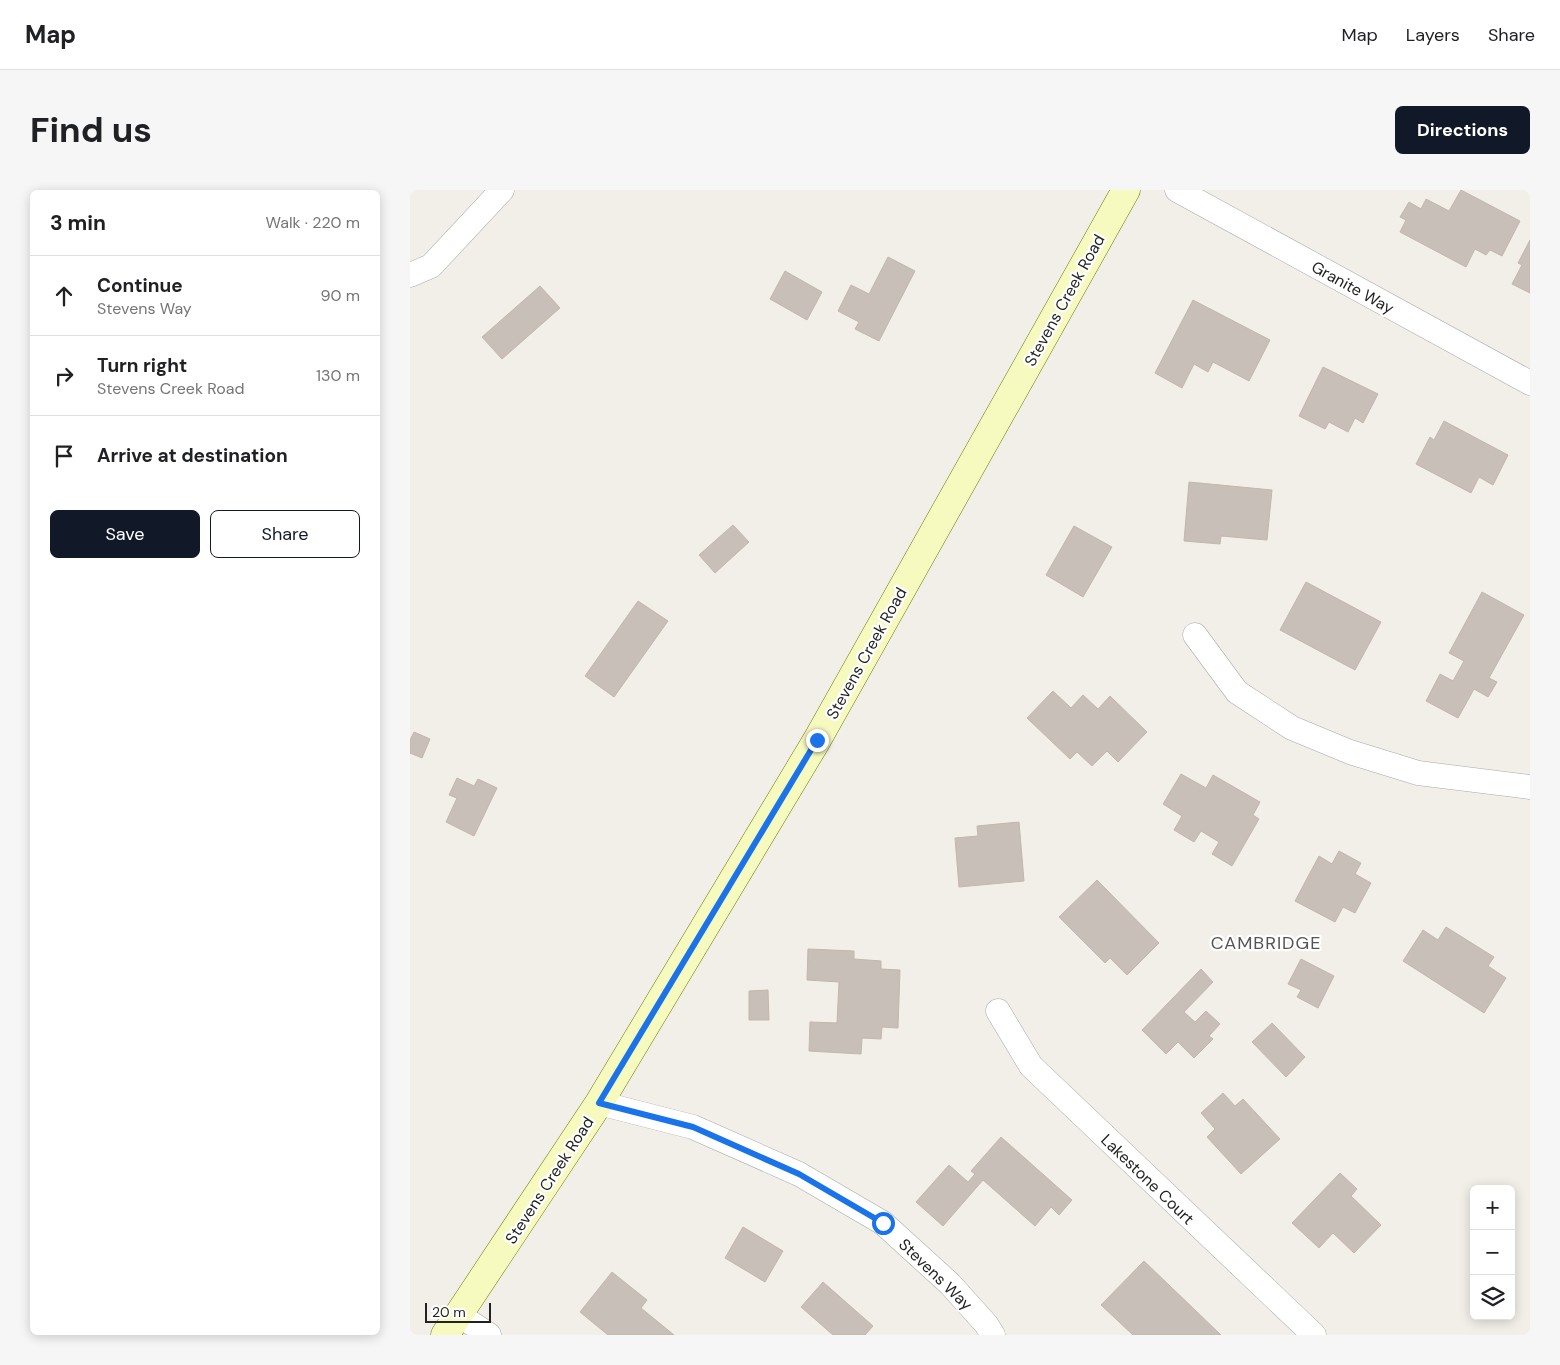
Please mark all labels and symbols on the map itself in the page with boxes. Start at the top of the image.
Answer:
street label: Stevens Creek Road [1019,231,1109,370]
street label: Granite Way [1308,256,1398,319]
street label: Stevens Creek Road [821,584,911,723]
route end [806,729,829,752]
district label: CAMBRIDGE [1211,931,1321,955]
street label: Stevens Creek Road [500,1113,598,1248]
street label: Lakestone Court [1097,1130,1199,1229]
route start [872,1212,895,1235]
street label: Stevens Way [894,1234,977,1315]
scale bar [425,1300,491,1323]

